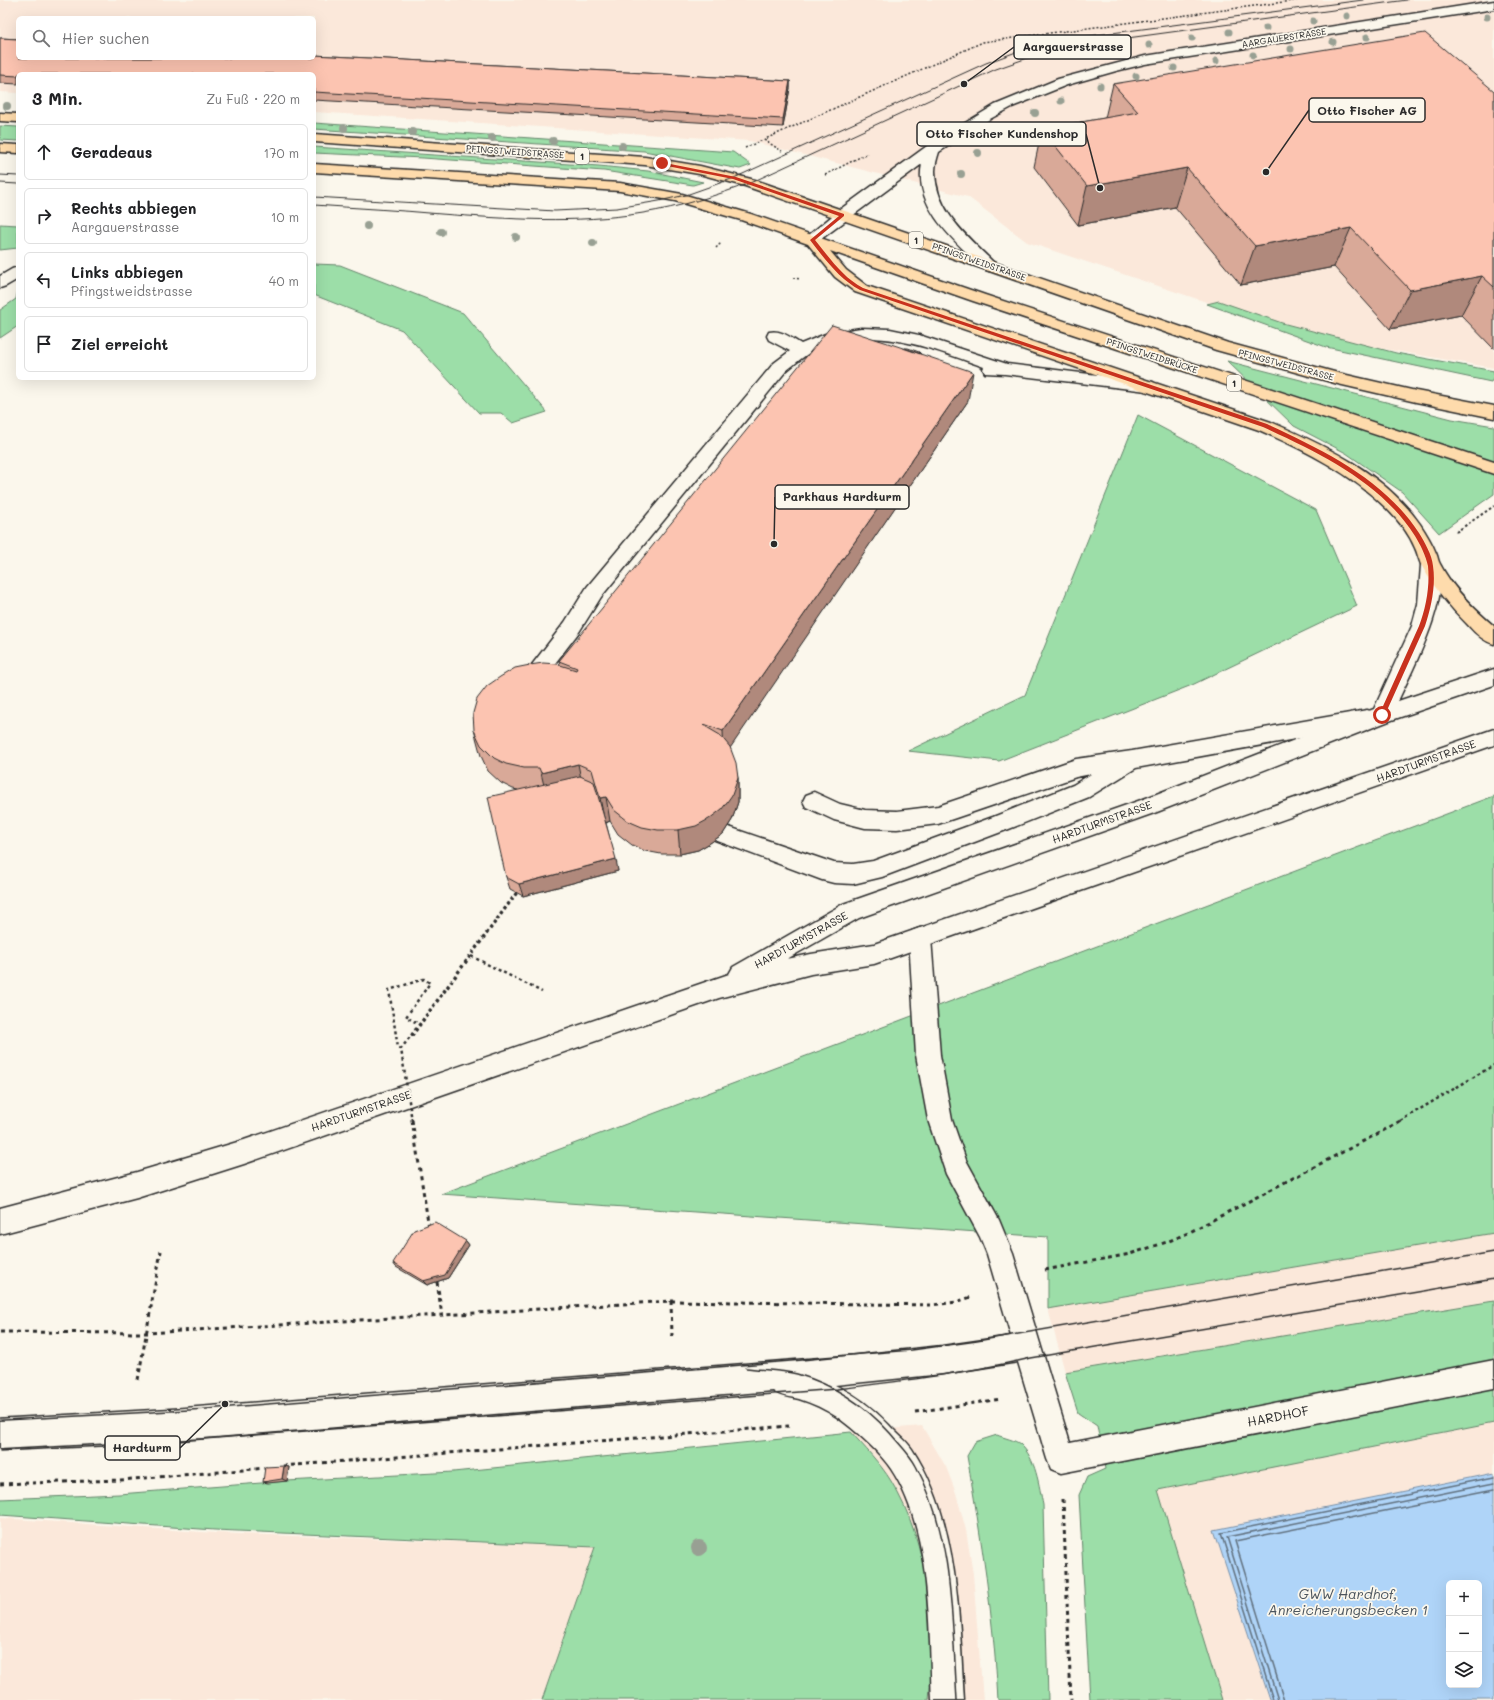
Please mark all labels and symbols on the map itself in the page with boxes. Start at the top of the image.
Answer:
street label: AARGAUERSTRASSE [1241,25,1327,50]
callout: Aargauerstrasse [1014,35,1131,59]
text: Aargauerstrasse [1022,38,1124,54]
callout: Otto Fischer AG [1309,98,1425,122]
text: Otto Fischer AG [1317,102,1417,118]
callout: Otto Fischer Kundenshop [917,122,1086,146]
text: Otto Fischer Kundenshop [926,125,1079,141]
street label: PFINGSTWEIDSTRASSE [466,143,565,160]
road number: 1 [575,148,589,164]
route end [653,154,671,172]
road number: 1 [909,232,923,248]
street label: PFINGSTWEIDSTRASSE [931,240,1027,283]
street label: PFINGSTWEIDBRÜCKE [1105,336,1199,376]
street label: PFINGSTWEIDSTRASSE [1237,346,1335,383]
road number: 1 [1227,375,1241,391]
callout: Parkhaus Hardturm [775,485,909,509]
text: Parkhaus Hardturm [783,488,901,504]
route start [1373,706,1391,724]
street label: HARDTURMSTRASSE [1374,736,1478,786]
street label: HARDTURMSTRASSE [1050,797,1154,847]
street label: HARDTURMSTRASSE [751,908,850,972]
street label: HARDTURMSTRASSE [309,1086,413,1135]
street label: HARDHOF [1246,1401,1310,1430]
callout: Hardturm [105,1436,180,1460]
text: Hardturm [113,1439,171,1455]
water label: GWW Hardhof, Anreicherungsbecken 1 [1268,1584,1428,1619]

